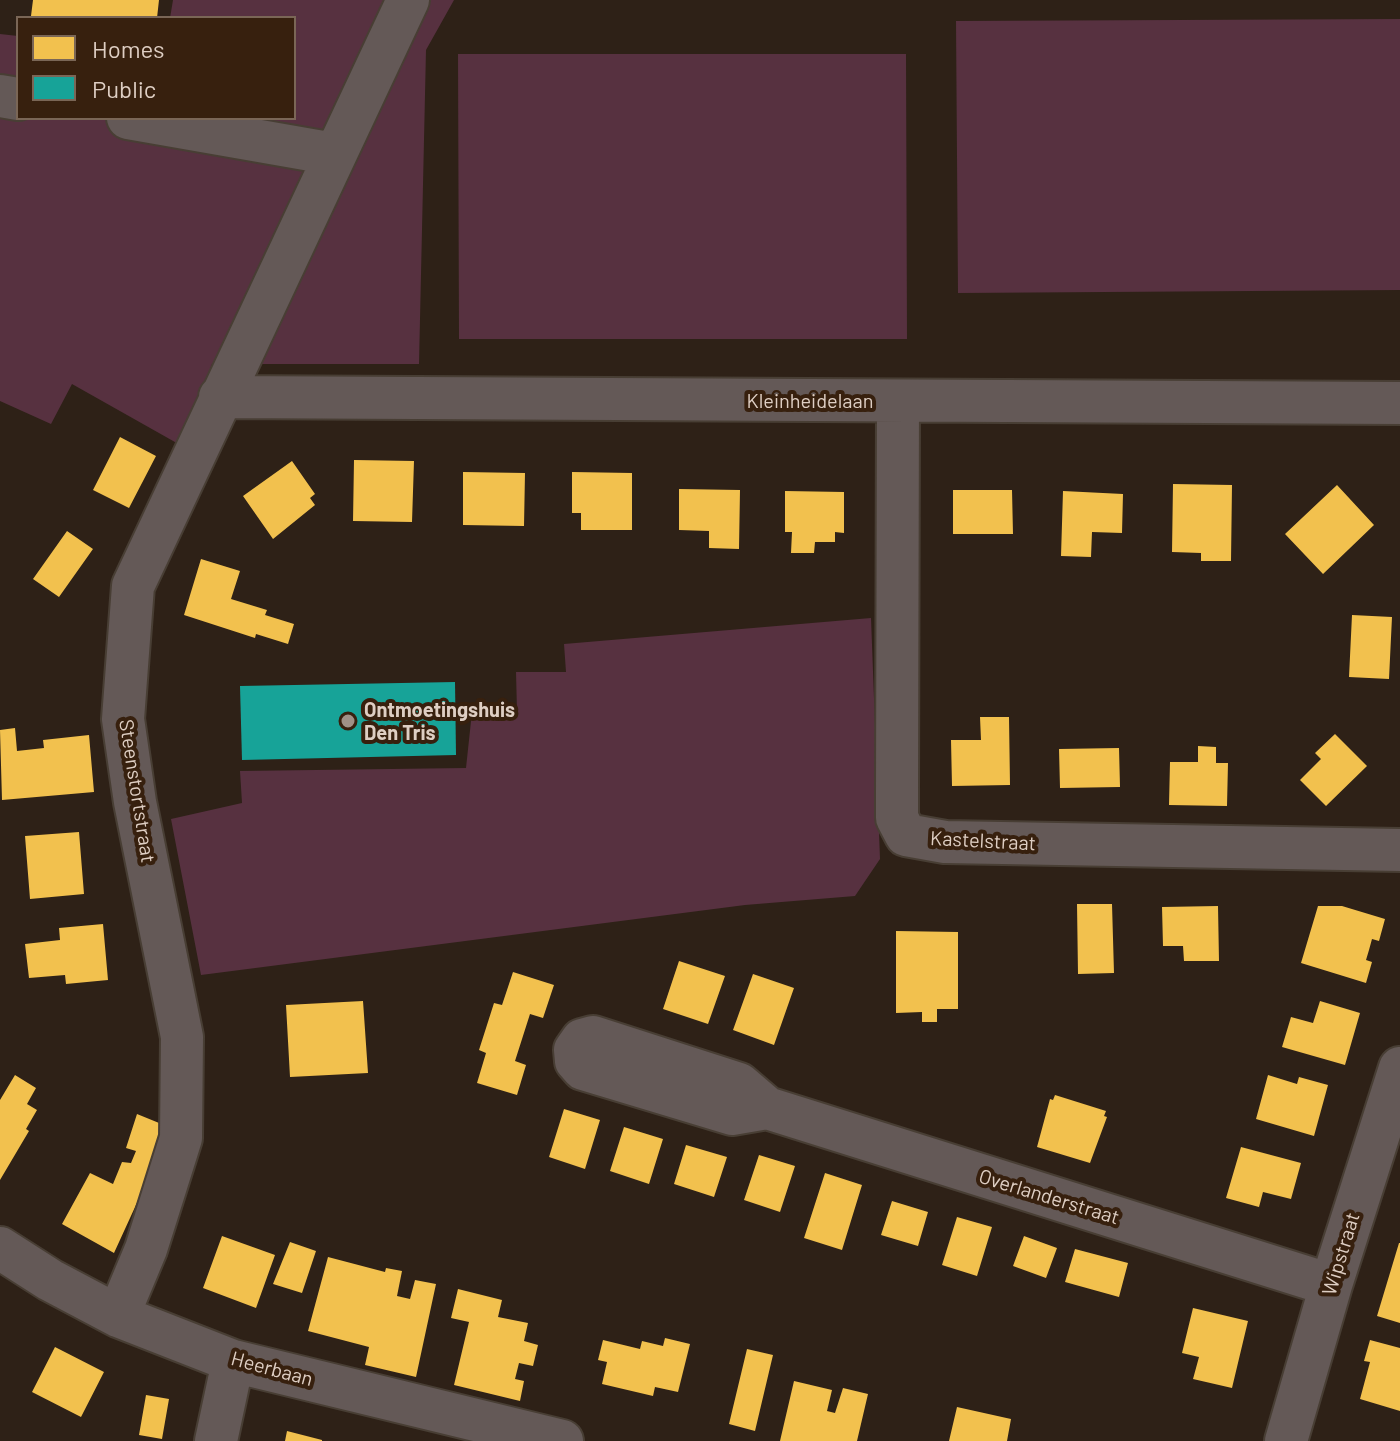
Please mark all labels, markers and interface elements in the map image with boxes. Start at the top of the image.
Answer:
legend [16,16,296,120]
text: Homes [92,34,165,63]
text: Public [92,74,156,103]
street label: Kleinheidelaan [746,389,874,413]
place label: Ontmoetingshuis Den Tris [364,698,515,745]
marker: Ontmoetingshuis Den Tris [339,712,357,730]
street label: Steenstortstraat [114,718,160,864]
street label: Kastelstraat [929,826,1037,856]
street label: Overlanderstraat [976,1164,1122,1230]
street label: Wipstraat [1317,1210,1365,1298]
street label: Heerbaan [228,1347,316,1391]

